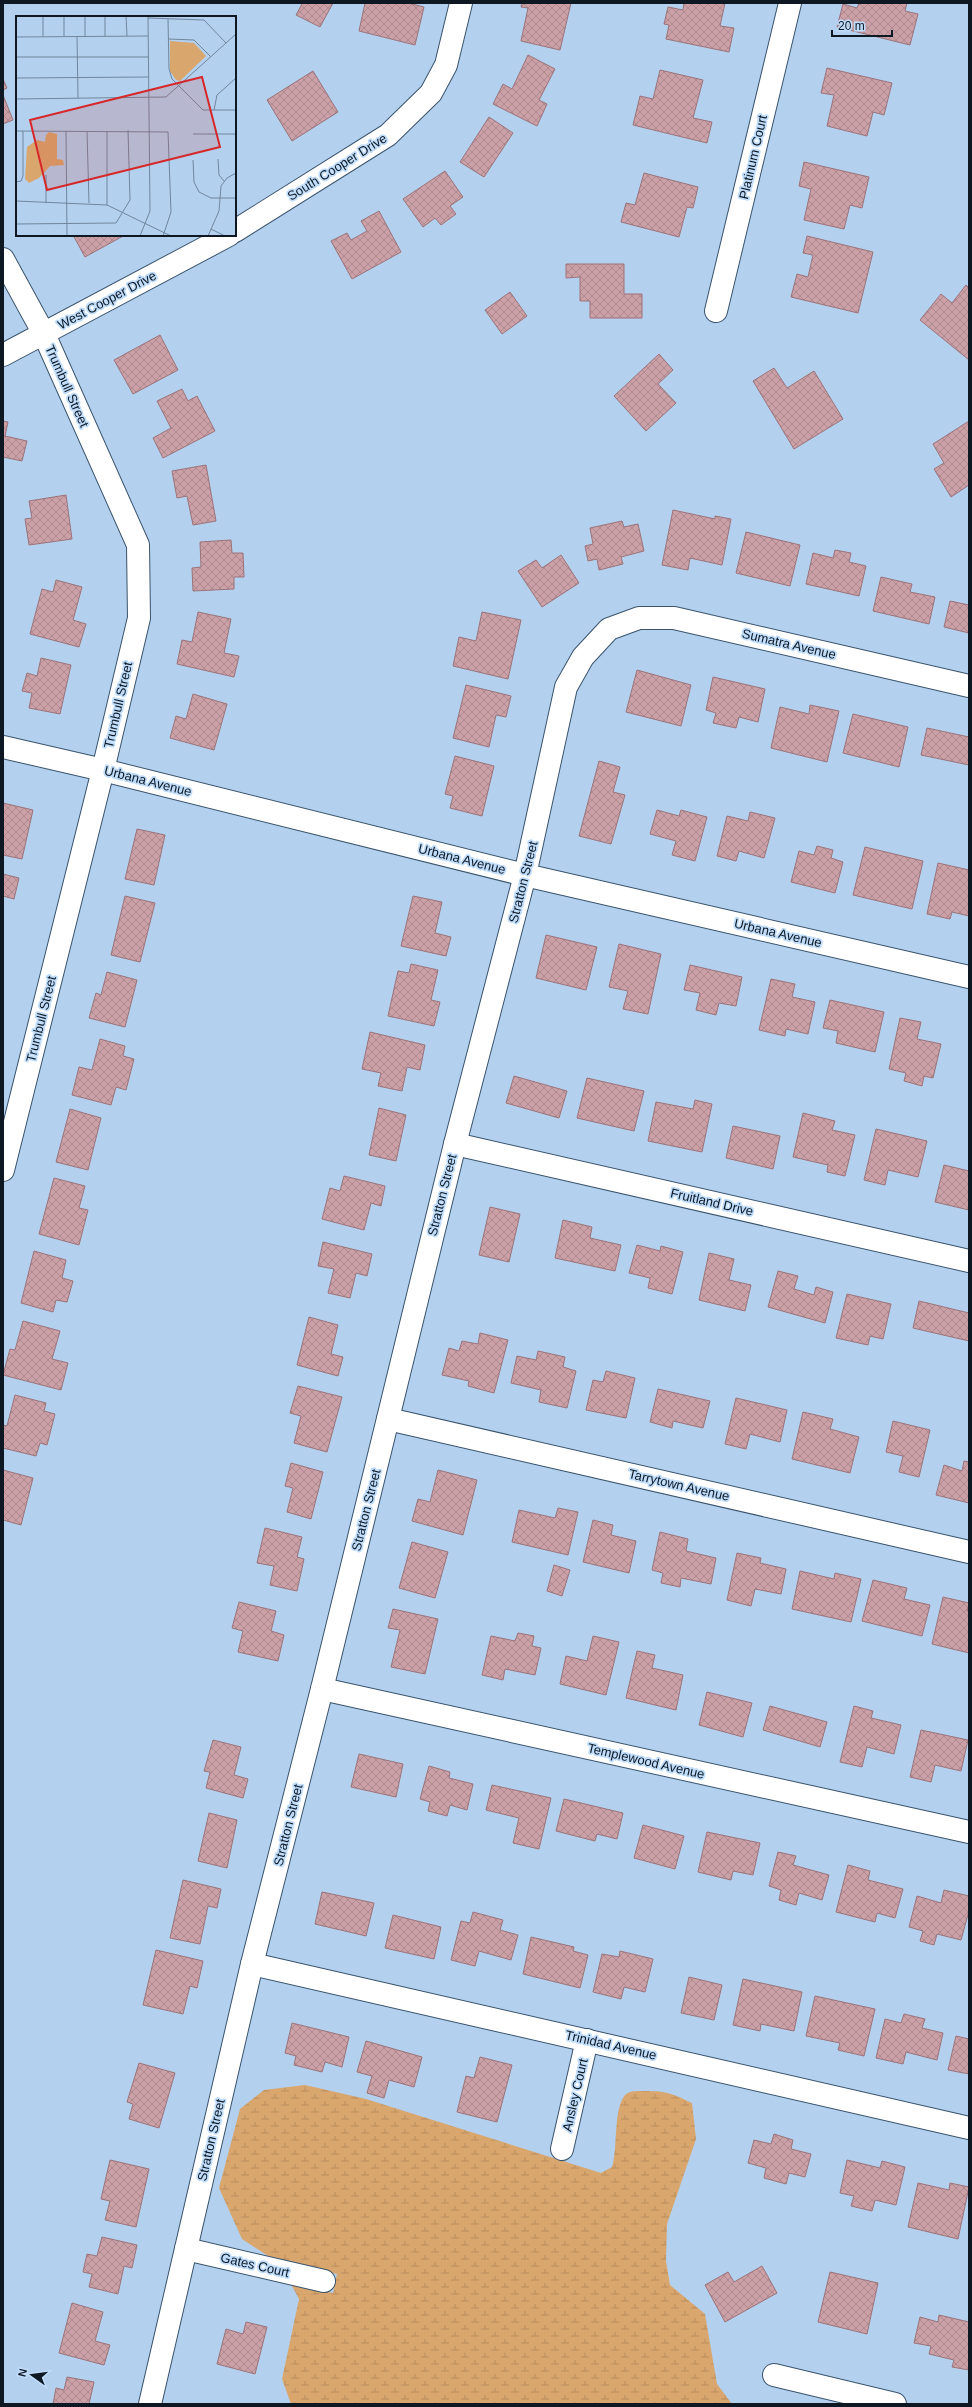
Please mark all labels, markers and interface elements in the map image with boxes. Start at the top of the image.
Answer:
scale bar [832,12,892,38]
inset map [16,16,236,236]
text: 20 m [838,19,865,33]
street label: Platinum Court [736,113,770,201]
street label: South Cooper Drive [285,130,389,204]
street label: West Cooper Drive [55,268,159,332]
street label: Trumbull Street [42,343,92,430]
street label: Sumatra Avenue [741,626,837,662]
street label: Trumbull Street [101,660,135,750]
street label: Urbana Avenue [103,763,193,799]
street label: Stratton Street [506,839,541,924]
street label: Urbana Avenue [417,841,507,877]
street label: Urbana Avenue [733,916,823,950]
street label: Trumbull Street [23,974,59,1064]
street label: Stratton Street [425,1152,460,1237]
street label: Fruitland Drive [669,1185,755,1219]
street label: Tarrytown Avenue [627,1466,731,1504]
street label: Stratton Street [349,1467,384,1552]
street label: Templewood Avenue [586,1740,706,1782]
street label: Stratton Street [271,1782,306,1867]
street label: Trinidad Avenue [564,2027,658,2063]
street label: Ansley Court [559,2057,591,2133]
street label: Stratton Street [194,2097,228,2183]
street label: Gates Court [219,2250,291,2280]
north arrow [12,2355,52,2395]
text: N [16,2367,29,2378]

